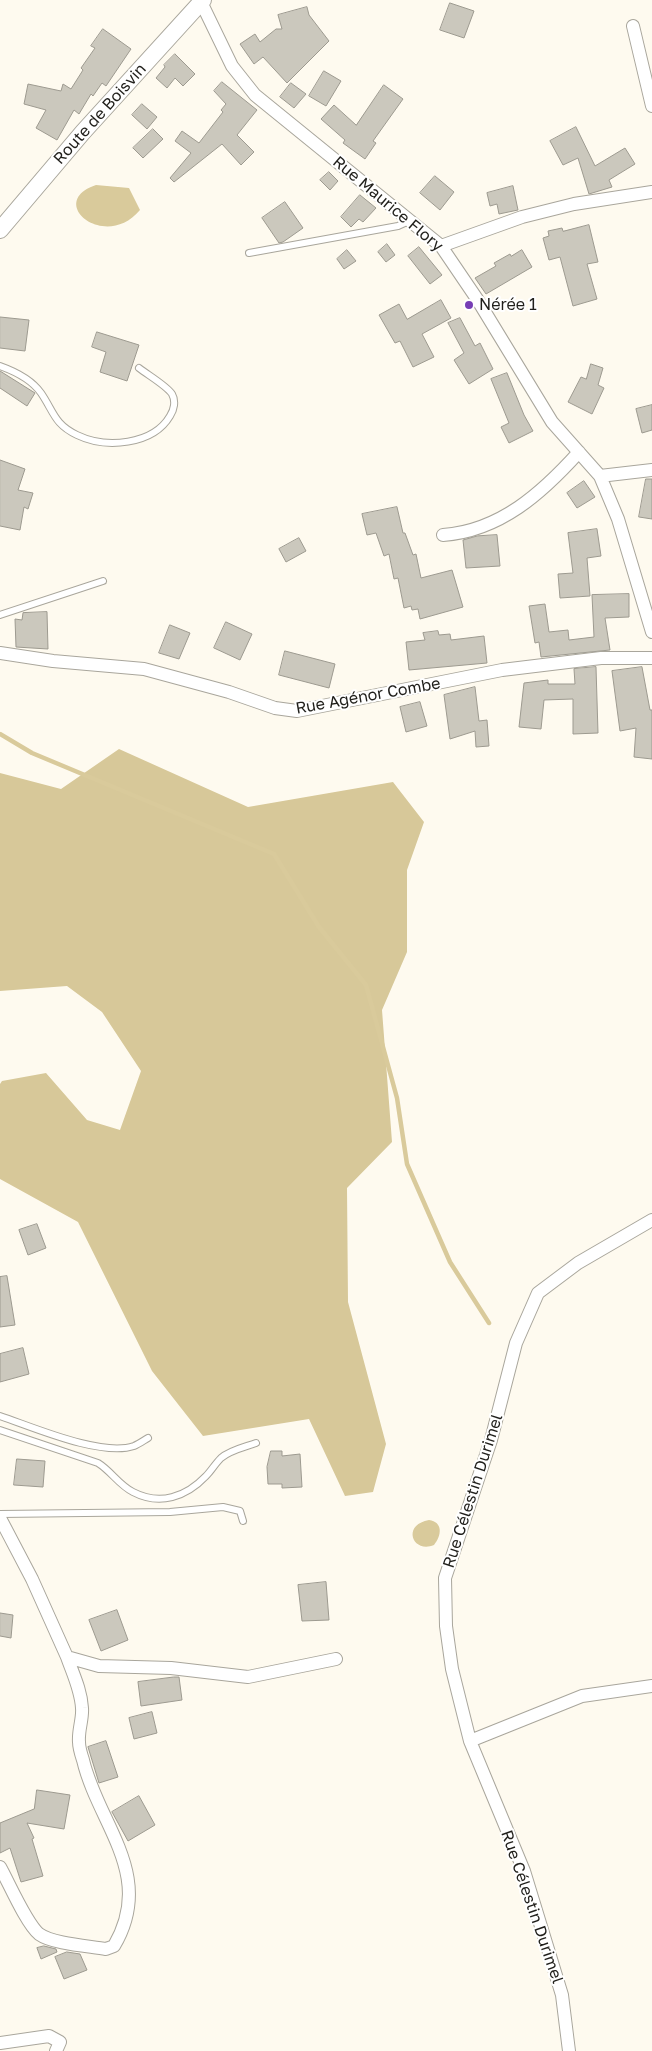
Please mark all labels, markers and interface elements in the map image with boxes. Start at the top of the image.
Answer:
street label: Route de Boisvin [50,60,150,168]
street label: Rue Maurice Flory [329,152,447,256]
place label: Nérée 1 [479,295,537,315]
marker: Nérée 1 [463,299,475,311]
street label: Rue Agénor Combe [294,674,442,718]
street label: Rue Célestin Durimel [439,1412,507,1570]
street label: Rue Célestin Durimel [497,1828,567,1986]

